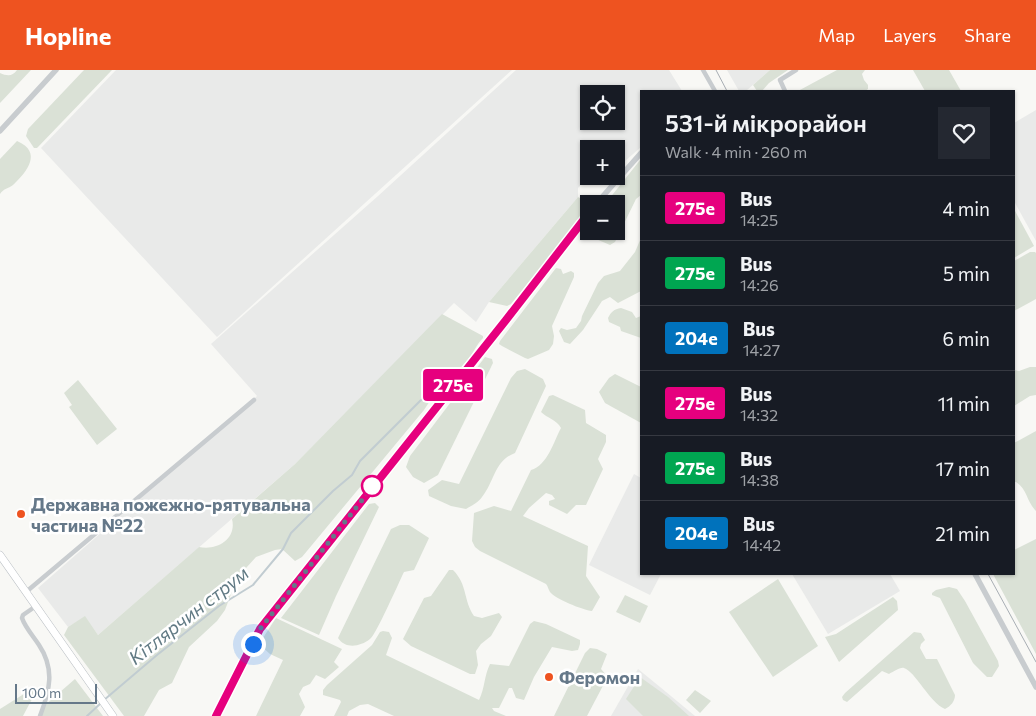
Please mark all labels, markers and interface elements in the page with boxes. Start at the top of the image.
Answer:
text: Hopline [25,21,111,50]
text: Map [818,24,855,46]
text: Layers [883,24,936,46]
text: Share [964,24,1011,46]
map controls [580,85,625,240]
button: locate [580,85,625,130]
button: heart [938,107,990,159]
text: 531-й мікрорайон [665,108,867,137]
button: + [580,140,625,185]
text: Walk · 4 min · 260 m [665,142,807,161]
text: Bus [740,187,772,210]
button: − [580,195,625,240]
text: 275е [675,197,715,219]
text: 4 min [943,197,990,220]
text: 14:25 [740,210,778,229]
text: Bus [740,252,772,275]
text: 275e [675,262,715,284]
text: 5 min [943,262,990,285]
text: 14:26 [740,275,779,294]
text: Bus [743,317,775,340]
text: 204е [675,327,718,349]
text: 6 min [942,327,990,350]
text: 14:27 [743,340,780,359]
line badge: 275е [418,369,488,401]
text: 275е [433,374,473,396]
text: Bus [740,382,772,405]
text: 275е [675,392,715,414]
text: 11 min [938,392,990,415]
text: 14:32 [740,405,778,424]
text: Bus [740,447,772,470]
text: 275e [675,457,715,479]
text: 17 min [936,457,990,480]
text: 14:38 [740,470,779,489]
unlabelled marker [361,475,383,497]
place label: Державна пожежно-рятувальна частина №22 [31,493,311,536]
marker: Державна пожежно-рятувальна частина №22 [15,508,27,520]
text: Bus [743,512,775,535]
text: 204е [675,522,718,544]
text: 21 min [935,522,990,545]
text: 14:42 [743,535,781,554]
water label: Кітлярчин струм [123,561,253,669]
your location [241,632,266,657]
place label: Феромон [559,666,640,688]
marker: Феромон [543,671,555,683]
scale bar [15,681,98,704]
text: 100 m [22,684,61,701]

